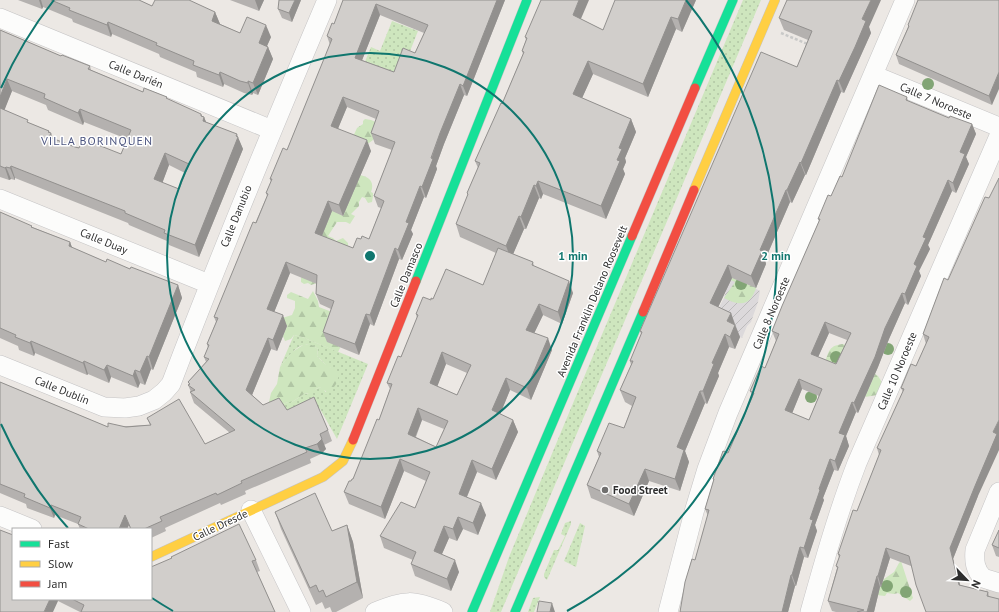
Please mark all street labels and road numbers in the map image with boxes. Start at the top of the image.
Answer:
street label: Calle Darién [107,57,165,91]
street label: Calle 7 Noroeste [898,79,975,123]
street label: Calle Danubio [217,183,255,249]
street label: Avenida Franklin Delano Roosevelt [554,223,630,379]
street label: Calle Duay [78,225,131,257]
street label: Calle Damasco [387,240,425,310]
street label: Calle 8 Noroeste [749,274,793,352]
street label: Calle 10 Noroeste [874,329,920,412]
street label: Calle Dublín [33,373,91,407]
street label: Calle Dresde [190,506,250,544]

